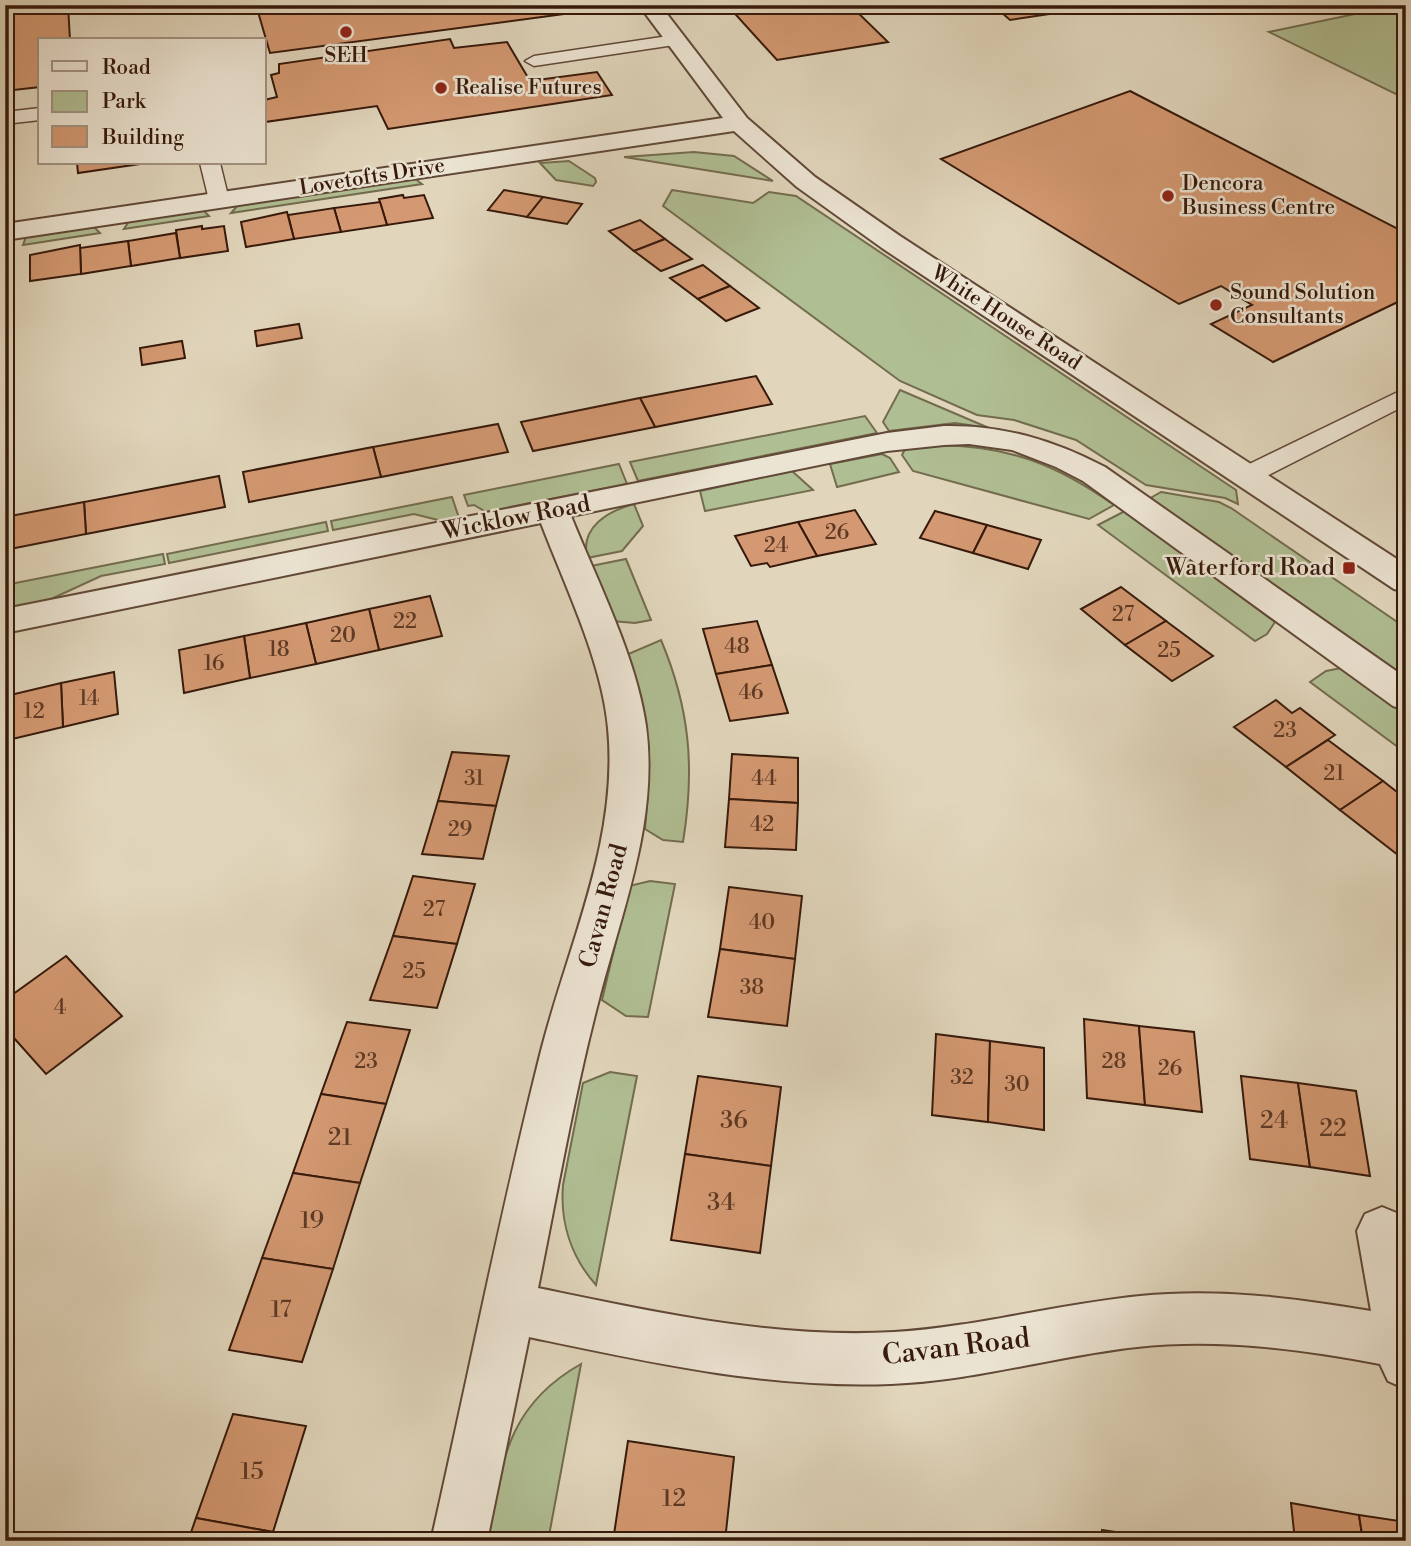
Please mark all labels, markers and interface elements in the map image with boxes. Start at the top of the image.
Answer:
marker: SEH [338,24,354,40]
legend [38,38,266,164]
place label: SEH [324,43,368,69]
text: Road [102,55,151,81]
place label: Realise Futures [455,75,602,101]
marker: Realise Futures [433,80,449,96]
text: Park [102,89,147,115]
text: Building [101,125,184,151]
street label: Lovetofts Drive [297,153,447,201]
place label: Dencora Business Centre [1181,171,1335,221]
marker: Dencora Business Centre [1160,188,1176,204]
street label: White House Road [925,259,1086,376]
place label: Sound Solution Consultants [1230,280,1376,330]
marker: Sound Solution Consultants [1208,297,1224,313]
street label: Wicklow Road [438,489,593,547]
house number: 26 [825,520,850,546]
house number: 24 [764,533,788,559]
place label: Waterford Road [1164,553,1335,583]
marker: Waterford Road [1341,560,1357,576]
house number: 27 [1112,602,1135,628]
house number: 22 [393,609,417,635]
house number: 20 [330,623,356,649]
house number: 48 [724,634,750,660]
house number: 18 [268,637,290,663]
house number: 25 [1157,638,1181,664]
house number: 16 [203,651,225,677]
house number: 46 [738,680,764,706]
house number: 14 [79,686,99,712]
house number: 12 [23,699,45,725]
house number: 23 [1273,718,1297,744]
house number: 21 [1323,761,1345,787]
house number: 31 [464,766,484,792]
house number: 44 [751,766,777,792]
house number: 42 [750,812,774,838]
house number: 29 [448,817,472,843]
street label: Cavan Road [573,840,635,971]
house number: 27 [423,897,446,923]
house number: 40 [749,910,775,936]
house number: 25 [402,959,426,985]
house number: 38 [740,975,764,1001]
house number: 4 [54,995,66,1021]
house number: 23 [354,1049,378,1075]
house number: 28 [1102,1049,1126,1075]
house number: 26 [1158,1056,1183,1082]
house number: 32 [950,1065,974,1091]
house number: 30 [1004,1072,1030,1098]
house number: 36 [720,1106,748,1136]
house number: 24 [1260,1106,1288,1136]
house number: 22 [1319,1114,1347,1144]
house number: 21 [328,1123,353,1153]
house number: 34 [707,1188,735,1218]
house number: 19 [300,1206,324,1236]
house number: 17 [270,1295,292,1325]
street label: Cavan Road [880,1321,1032,1373]
house number: 15 [240,1457,264,1487]
house number: 12 [662,1484,686,1514]

